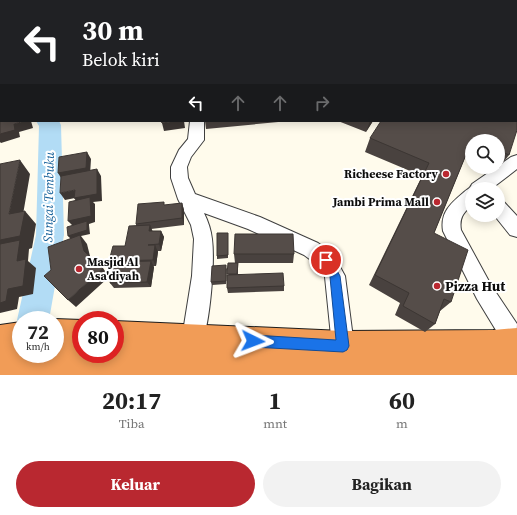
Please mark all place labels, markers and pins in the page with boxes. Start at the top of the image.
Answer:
place label: Richeese Factory [344,166,439,182]
marker: Richeese Factory [441,169,451,179]
place label: Jambi Prima Mall [332,194,429,210]
marker: Jambi Prima Mall [432,197,442,207]
pin [309,243,343,277]
place label: Masjid Al Asa'diyah [87,254,140,284]
marker: Masjid Al Asa'diyah [74,264,84,274]
place label: Pizza Hut [445,276,506,296]
marker: Pizza Hut [432,281,442,291]

